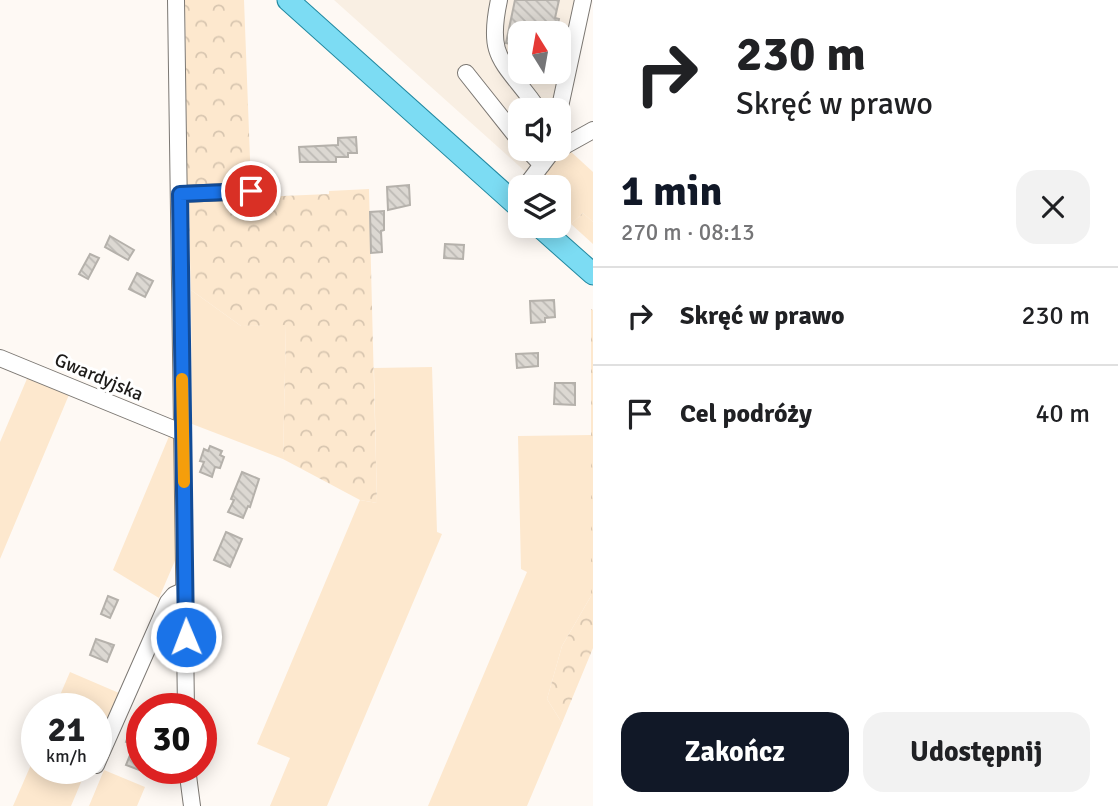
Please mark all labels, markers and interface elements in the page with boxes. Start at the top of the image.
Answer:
north arrow [508,21,570,84]
map controls [508,21,571,238]
text: 230 m [736,24,866,84]
icon: right [621,28,712,119]
text: Skręć w prawo [736,84,933,123]
button: sound [508,98,571,161]
pin [221,161,281,221]
text: 1 min [621,166,722,217]
button: close [1016,170,1090,244]
icon: arrive [232,172,270,210]
button: layers [508,175,571,238]
text: 270 m · 08:13 [621,218,755,247]
icon: right [621,297,659,335]
text: Skręć w prawo [680,300,845,332]
text: 230 m [1021,300,1090,332]
street label: Gwardyjska [51,348,147,406]
icon: arrive [621,395,659,433]
text: Cel podróży [680,398,812,430]
text: 40 m [1035,398,1090,430]
position arrow [149,600,223,674]
speed limit sign: 30 [126,693,217,784]
text: 21 [48,708,85,751]
button: Zakończ [621,712,849,792]
button: Udostępnij [863,712,1090,792]
text: km/h [46,745,87,767]

